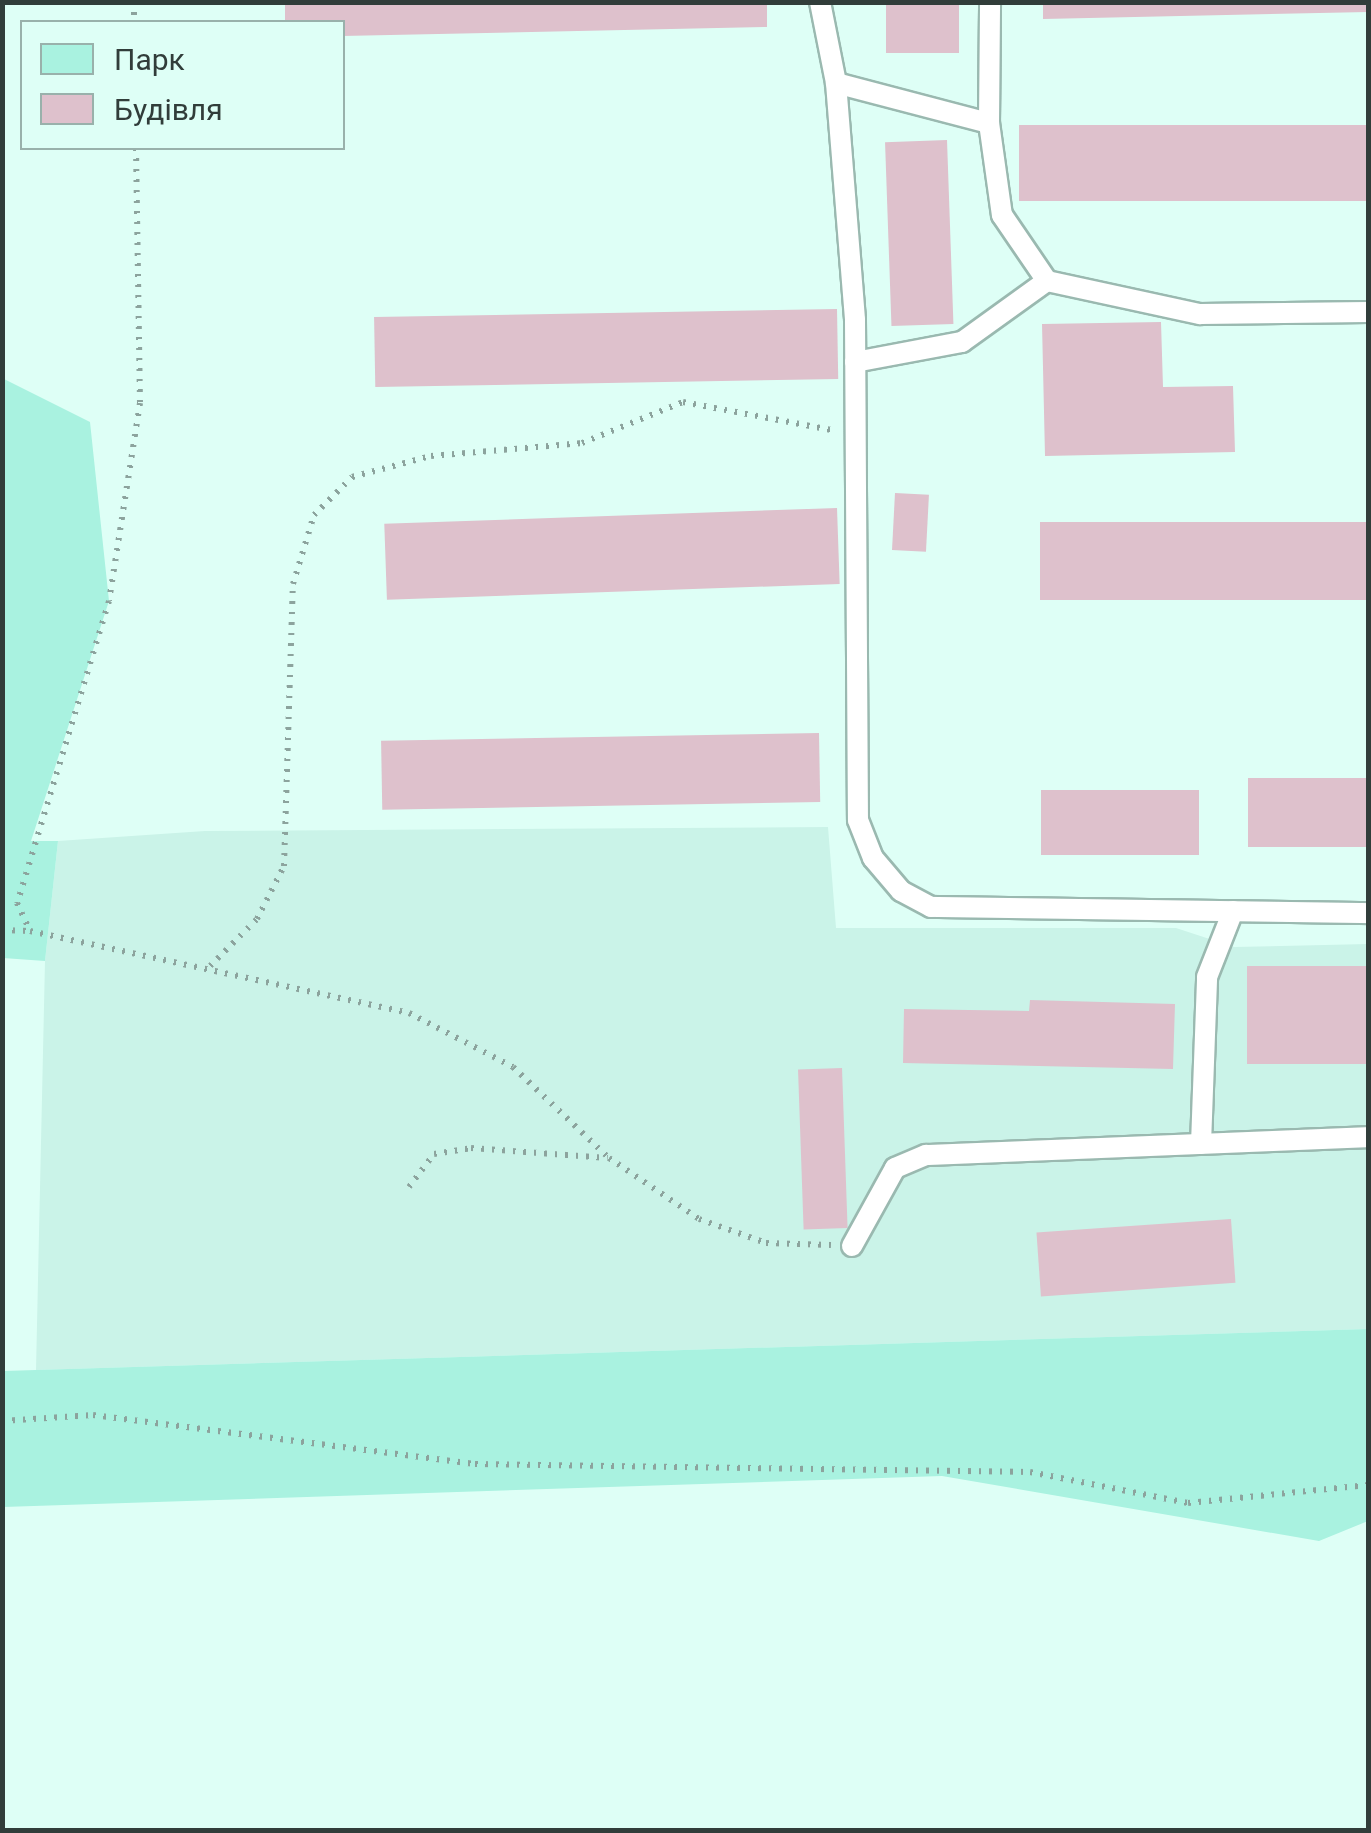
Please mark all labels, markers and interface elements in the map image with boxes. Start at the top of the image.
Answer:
legend [20,20,345,150]
text: Парк [114,42,185,77]
text: Будівля [114,92,223,127]

